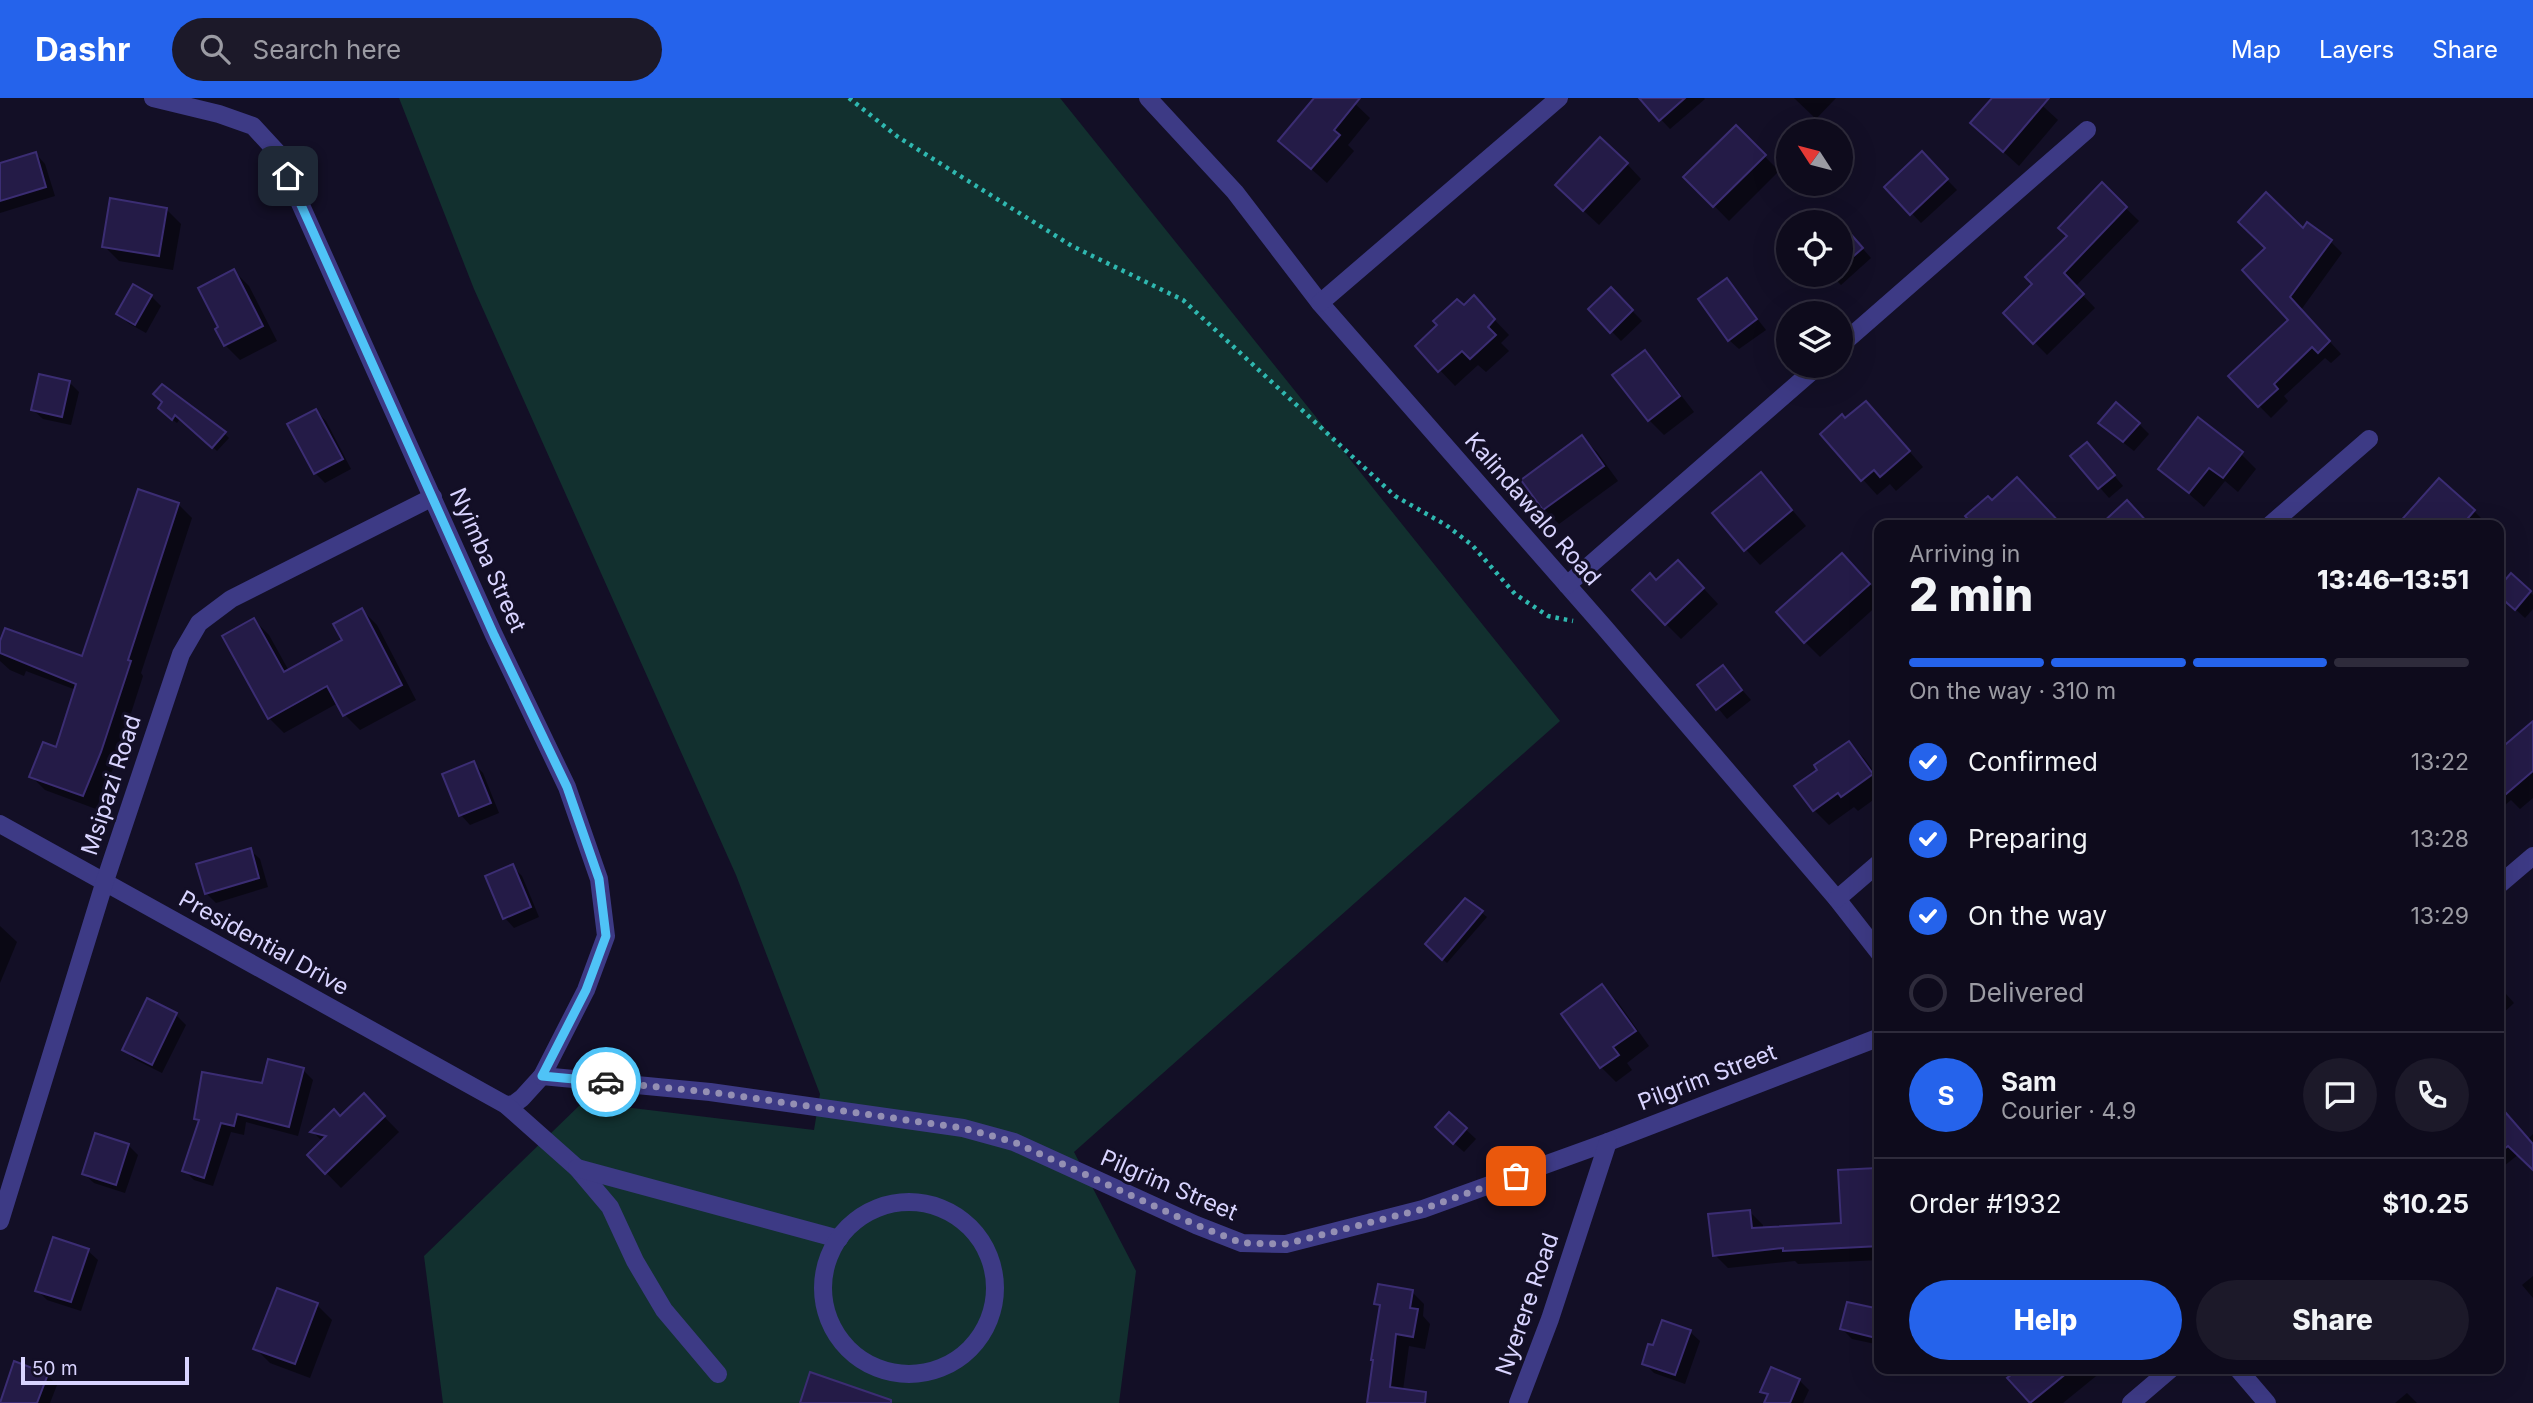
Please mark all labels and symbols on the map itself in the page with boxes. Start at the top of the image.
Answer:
north arrow [1776,119,1853,196]
pin [258,146,318,206]
street label: Kalindawalo Road [1459,427,1607,591]
street label: Nyimba Street [444,484,532,637]
street label: Msipazi Road [75,711,147,859]
street label: Presidential Drive [174,885,354,1001]
street label: Pilgrim Street [1634,1038,1781,1116]
courier [571,1047,641,1117]
street label: Pilgrim Street [1096,1144,1242,1227]
pin [1486,1146,1546,1206]
street label: Nyerere Road [1490,1229,1564,1379]
scale bar [21,1354,189,1386]

